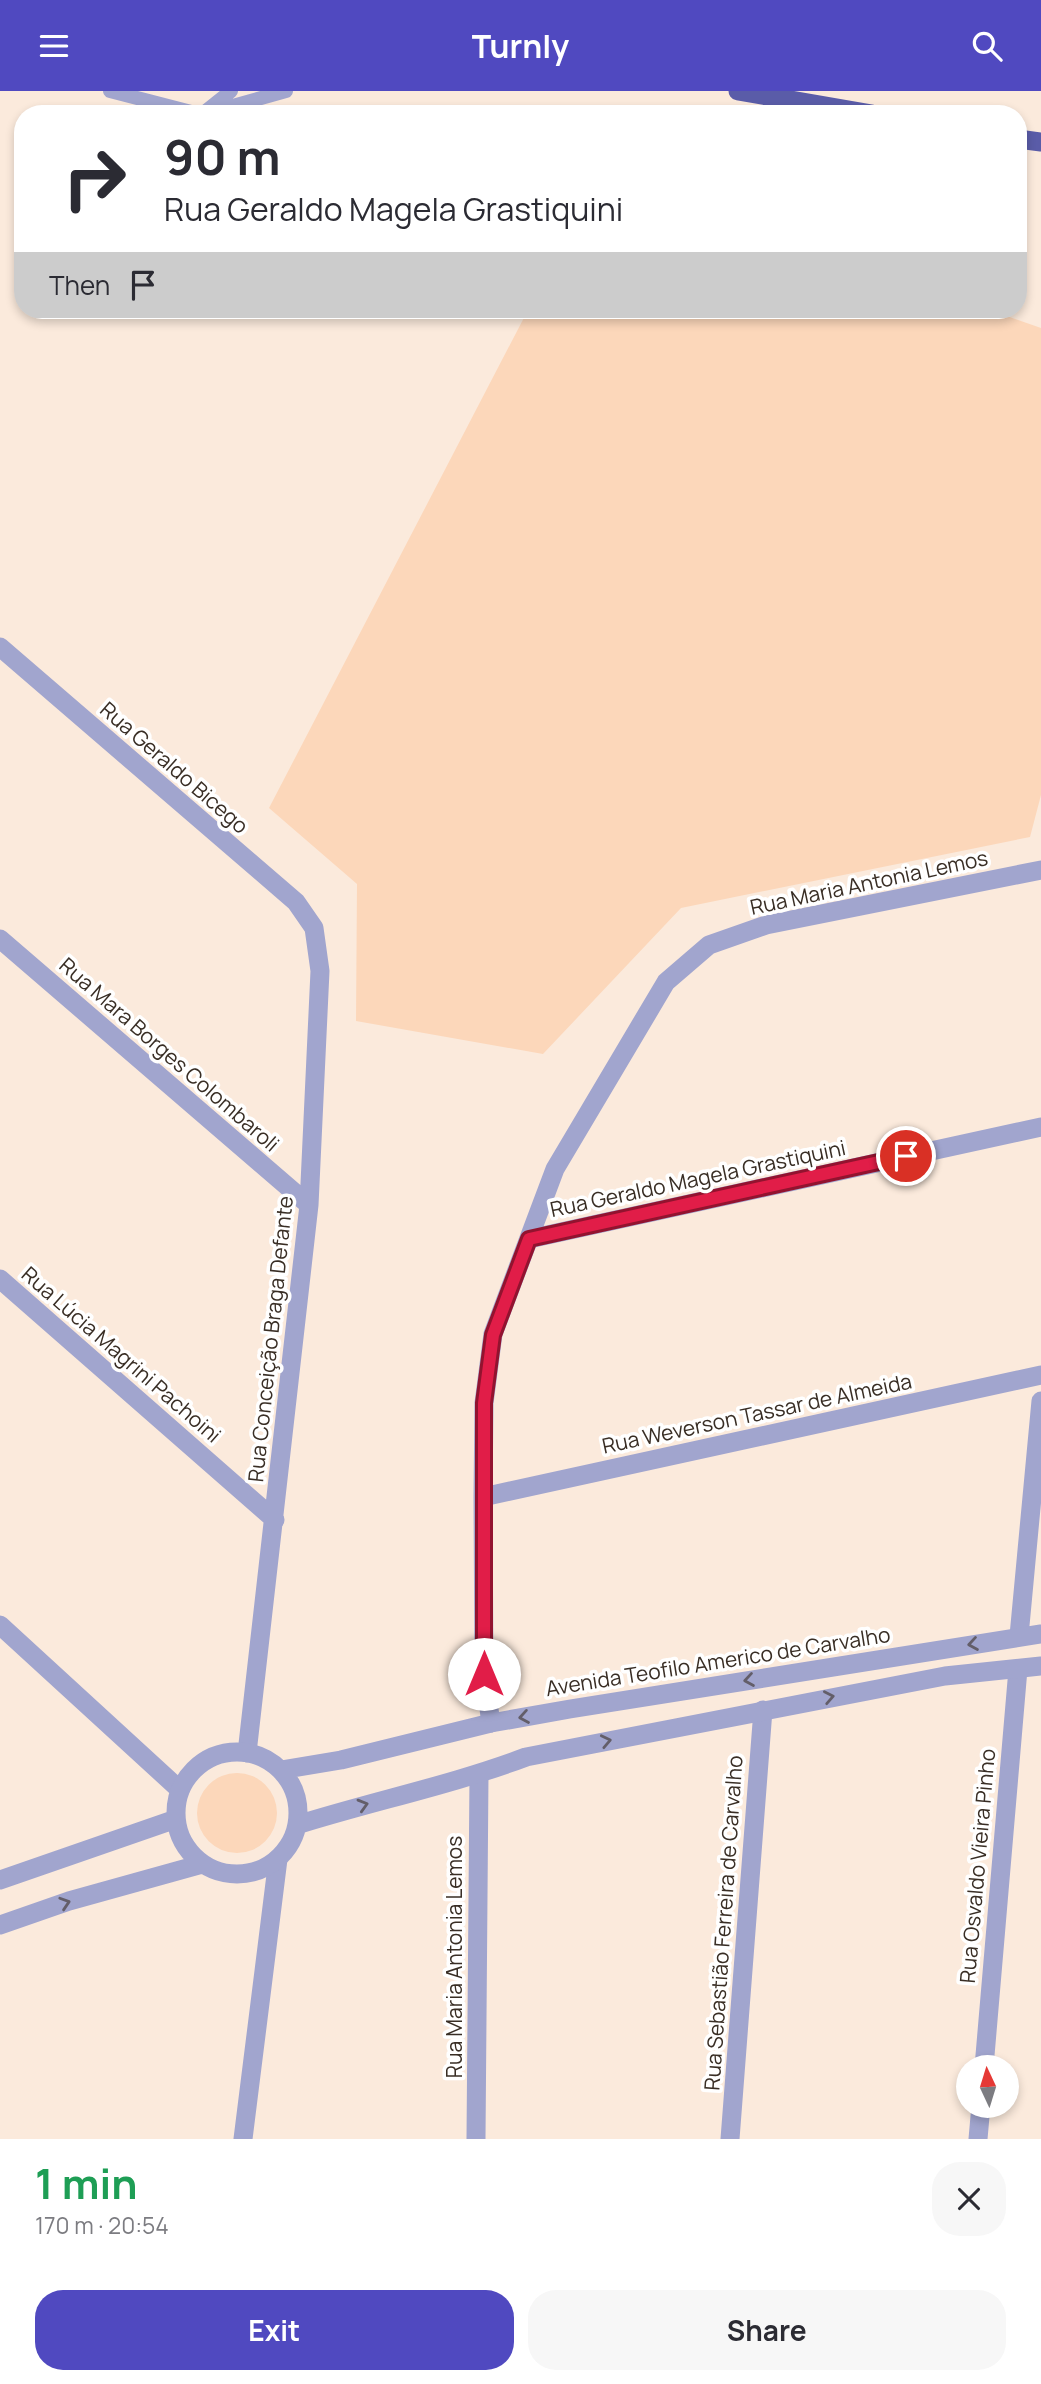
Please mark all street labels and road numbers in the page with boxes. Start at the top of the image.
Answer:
street label: Rua Geraldo Bicego [95,695,255,839]
street label: Rua Maria Antonia Lemos [747,843,990,921]
street label: Rua Mara Borges Colombaroli [54,951,285,1158]
street label: Rua Geraldo Magela Grastiquini [547,1133,848,1223]
street label: Rua Conceição Braga Defante [241,1194,299,1483]
street label: Rua Lúcia Magrini Pachoini [16,1260,227,1449]
street label: Rua Weverson Tassar de Almeida [599,1366,914,1460]
street label: Avenida Teofilo Americo de Carvalho [544,1620,892,1702]
street label: Rua Osvaldo Vieira Pinho [953,1747,1001,1984]
street label: Rua Sebastião Ferreira de Carvalho [697,1754,749,2091]
street label: Rua Maria Antonia Lemos [440,1836,468,2078]

